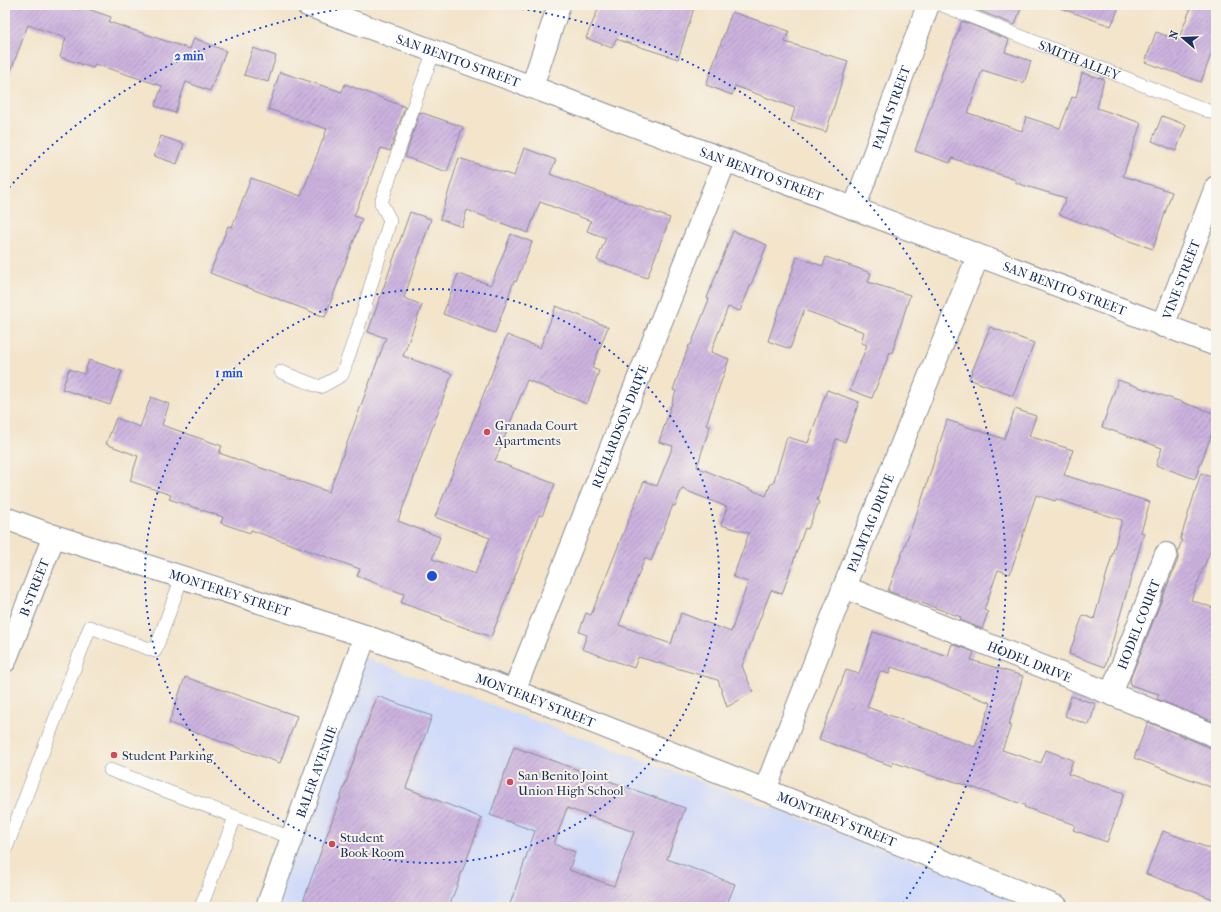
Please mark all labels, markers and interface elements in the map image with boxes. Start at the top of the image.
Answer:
north arrow [1163,18,1203,58]
text: N [1167,28,1182,41]
street label: SAN BENITO STREET [394,31,522,90]
street label: SMITH ALLEY [1036,37,1123,84]
text: 2 min [174,49,205,63]
street label: PALM STREET [869,64,913,152]
street label: SAN BENITO STREET [698,144,825,204]
street label: VINE STREET [1159,237,1203,322]
street label: SAN BENITO STREET [1001,258,1129,319]
street label: RICHARDSON DRIVE [589,362,651,490]
text: 1 min [215,366,244,380]
place label: Granada Court Apartments [494,418,578,448]
marker: Granada Court Apartments [482,427,492,437]
street label: PALMTAG DRIVE [844,472,897,574]
street label: B STREET [16,556,52,619]
street label: MONTEREY STREET [167,566,293,620]
centre of rings [425,569,439,583]
street label: HODEL COURT [1114,577,1163,672]
street label: HODEL DRIVE [985,638,1074,685]
street label: MONTEREY STREET [473,670,598,730]
street label: BALER AVENUE [293,724,340,820]
place label: Student Parking [122,748,214,763]
marker: Student Parking [109,750,119,760]
place label: San Benito Joint Union High School [518,768,624,798]
marker: San Benito Joint Union High School [505,777,515,787]
street label: MONTEREY STREET [775,789,899,850]
place label: Student Book Room [340,830,404,860]
marker: Student Book Room [327,839,337,849]

